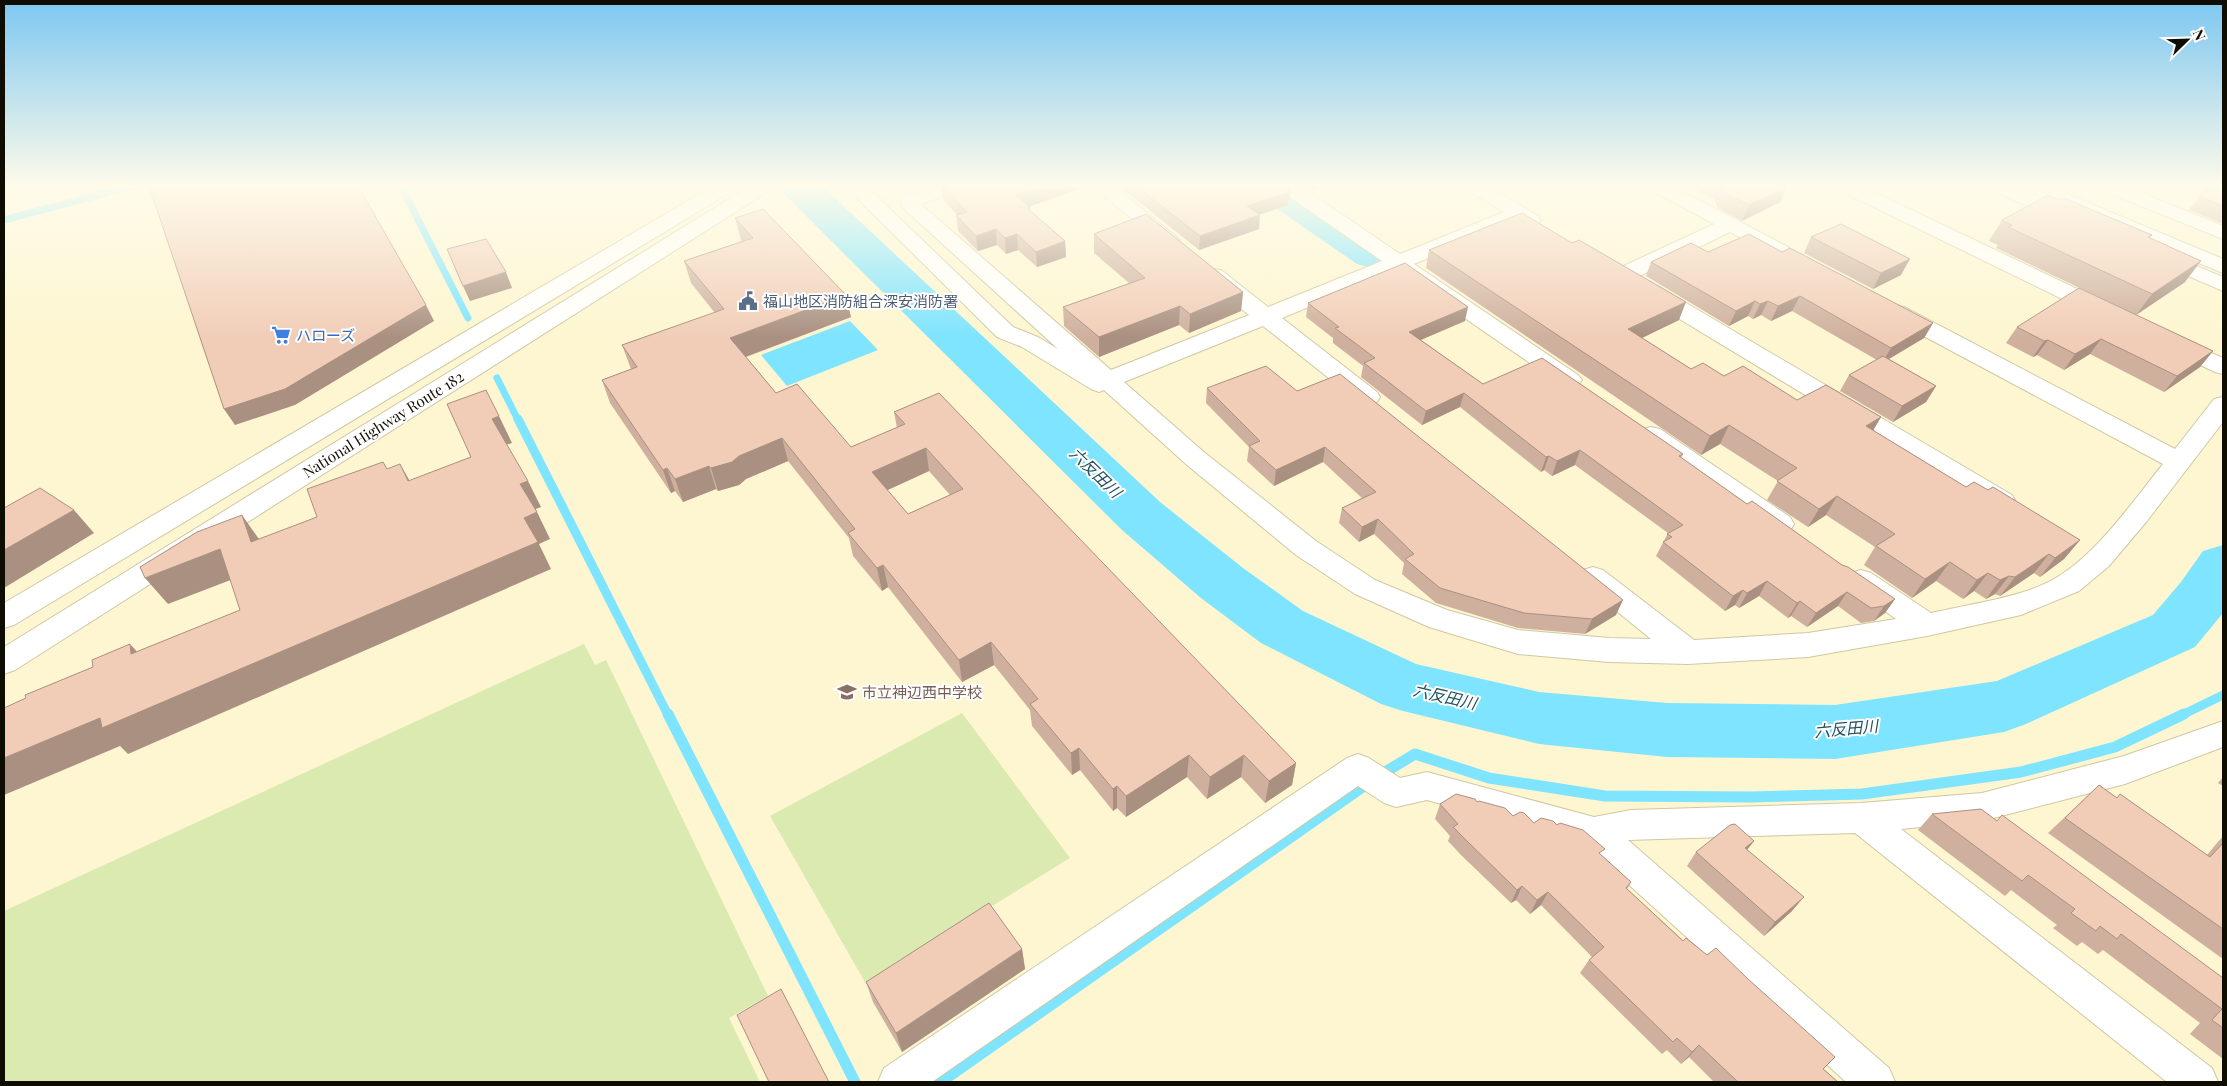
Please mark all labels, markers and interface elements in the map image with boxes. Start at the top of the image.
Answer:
north arrow [2162,15,2212,65]
text: N [2189,26,2210,43]
public building icon: 福山地区消防組合深安消防署 [737,290,759,312]
place label: 福山地区消防組合深安消防署 [763,291,958,311]
supermarket icon: ハローズ [270,324,292,346]
place label: ハローズ [296,325,355,345]
street label: National Highway Route 182 [299,366,467,482]
water label: 六反田川 [1066,442,1128,503]
water label: 六反田川 [1411,679,1480,714]
school or university icon: 市立神辺西中学校 [836,681,858,703]
place label: 市立神辺西中学校 [862,682,982,702]
water label: 六反田川 [1813,715,1881,741]

